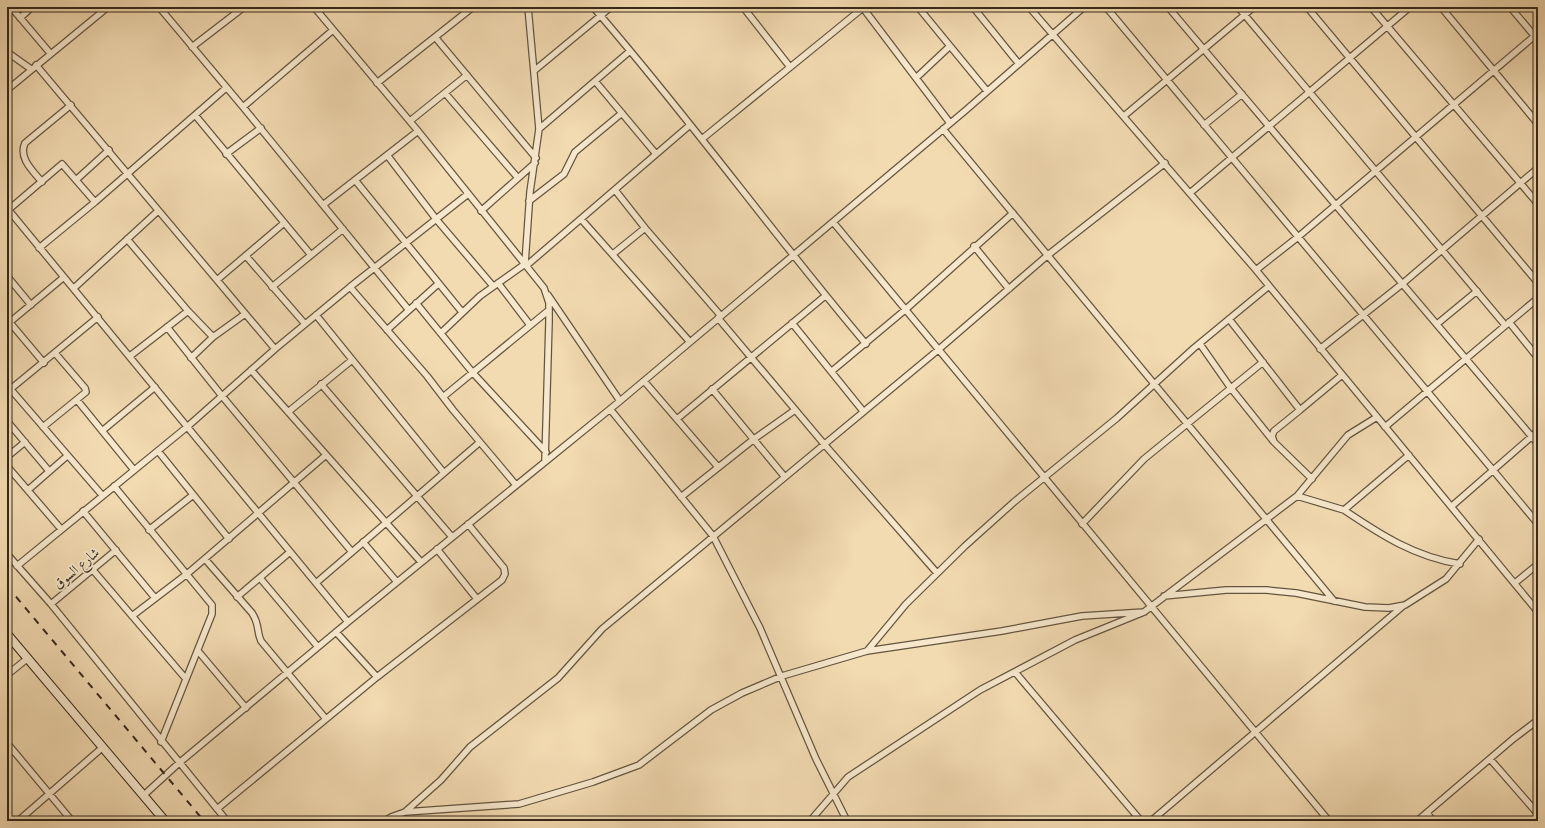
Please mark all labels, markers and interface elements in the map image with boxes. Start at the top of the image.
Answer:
street label: شارع السوق [50,544,105,595]

